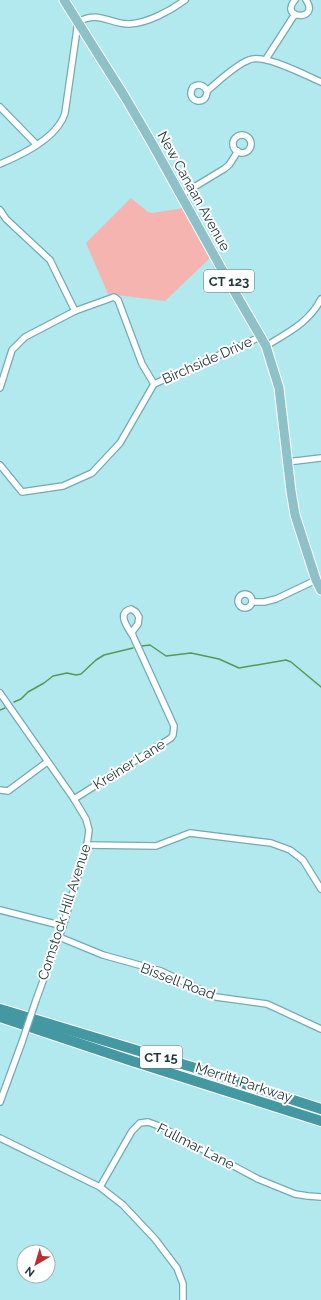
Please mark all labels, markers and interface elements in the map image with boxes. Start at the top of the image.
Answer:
street label: New Canaan Avenue [154,128,234,254]
road number: CT 123 [204,270,254,292]
street label: Birchside Drive [160,333,254,387]
street label: Kreiner Lane [90,736,168,792]
street label: Comstock Hill Avenue [34,842,94,982]
street label: Bissell Road [139,959,217,1003]
road number: CT 15 [140,1046,182,1068]
street label: Merritt Parkway [193,1059,295,1105]
street label: Fullmar Lane [155,1120,237,1172]
north arrow [16,1244,56,1284]
text: N [23,1264,37,1279]

